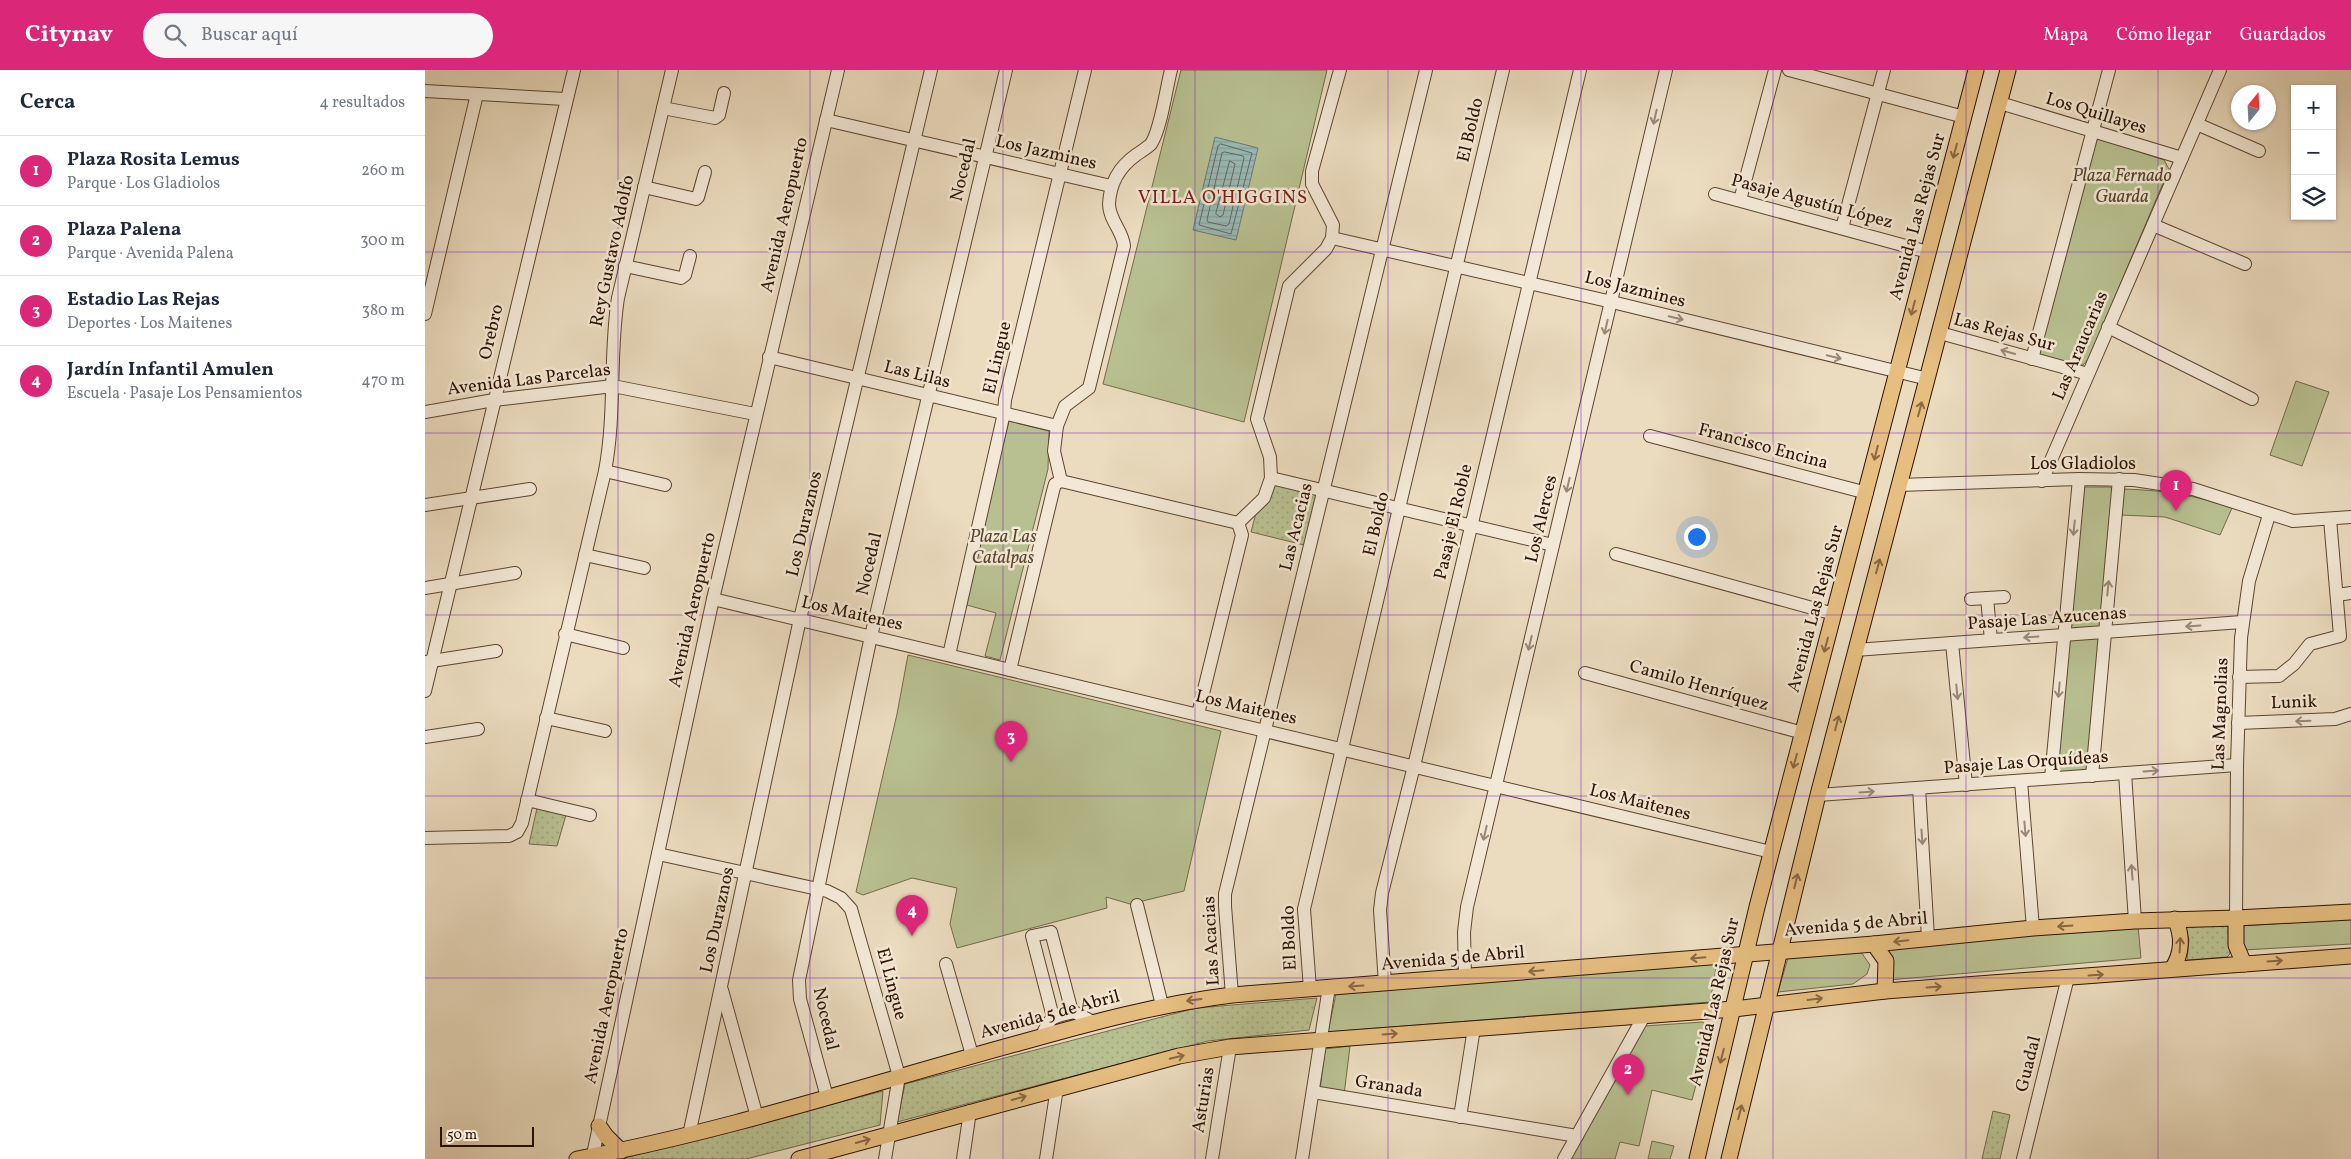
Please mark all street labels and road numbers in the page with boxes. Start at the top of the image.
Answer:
street label: Los Quillayes [2042,87,2150,141]
street label: El Boldo [1451,95,1491,165]
street label: Los Jazmines [993,129,1099,177]
street label: Avenida Las Rejas Sur [1884,130,1952,303]
street label: Avenida Aeropuerto [755,135,815,295]
street label: Nocedal [945,136,983,204]
street label: Pasaje Agustín López [1728,168,1896,236]
street label: Rey Gustavo Adolfo [585,173,641,329]
street label: Los Jazmines [1582,265,1688,315]
street label: Las Araucarias [2047,288,2115,404]
street label: Orebro [473,302,511,362]
street label: Las Rejas Sur [1951,307,2058,359]
street label: El Lingue [978,319,1018,397]
street label: Las Lilas [881,355,953,395]
street label: Avenida Las Parcelas [446,358,612,402]
street label: Francisco Encina [1695,418,1831,476]
street label: Los Gladiolos [2030,452,2136,477]
street label: Pasaje El Roble [1429,462,1479,582]
street label: Los Duraznos [781,469,829,579]
street label: Los Alerces [1520,473,1564,565]
street label: Las Acacias [1274,480,1320,574]
street label: El Boldo [1357,489,1397,559]
street label: Avenida Las Rejas Sur [1782,522,1850,695]
street label: Avenida Aeropuerto [663,530,723,690]
street label: Nocedal [851,530,889,598]
street label: Los Maitenes [799,590,905,638]
street label: Pasaje Las Azucenas [1967,601,2127,637]
street label: Camilo Henríquez [1626,654,1772,718]
street label: Las Magnolias [2207,657,2235,771]
street label: Los Maitenes [1193,684,1299,732]
street label: Lunik [2270,690,2318,716]
street label: Pasaje Las Orquídeas [1943,745,2109,781]
street label: Los Maitenes [1587,778,1693,828]
street label: Los Duraznos [695,865,741,975]
street label: Las Acacias [1197,896,1227,986]
street label: El Boldo [1276,905,1304,971]
street label: Avenida 5 de Abril [1783,906,1929,944]
street label: Avenida Las Rejas Sur [1683,915,1747,1089]
street label: Avenida Aeropuerto [578,926,636,1086]
street label: Avenida 5 de Abril [1380,940,1526,978]
street label: El Lingue [869,945,913,1023]
street label: Avenida 5 de Abril [977,984,1123,1046]
street label: Nocedal [806,985,844,1053]
street label: Guadal [2010,1033,2048,1095]
street label: Asturias [1186,1065,1222,1135]
street label: Granada [1353,1069,1425,1105]

